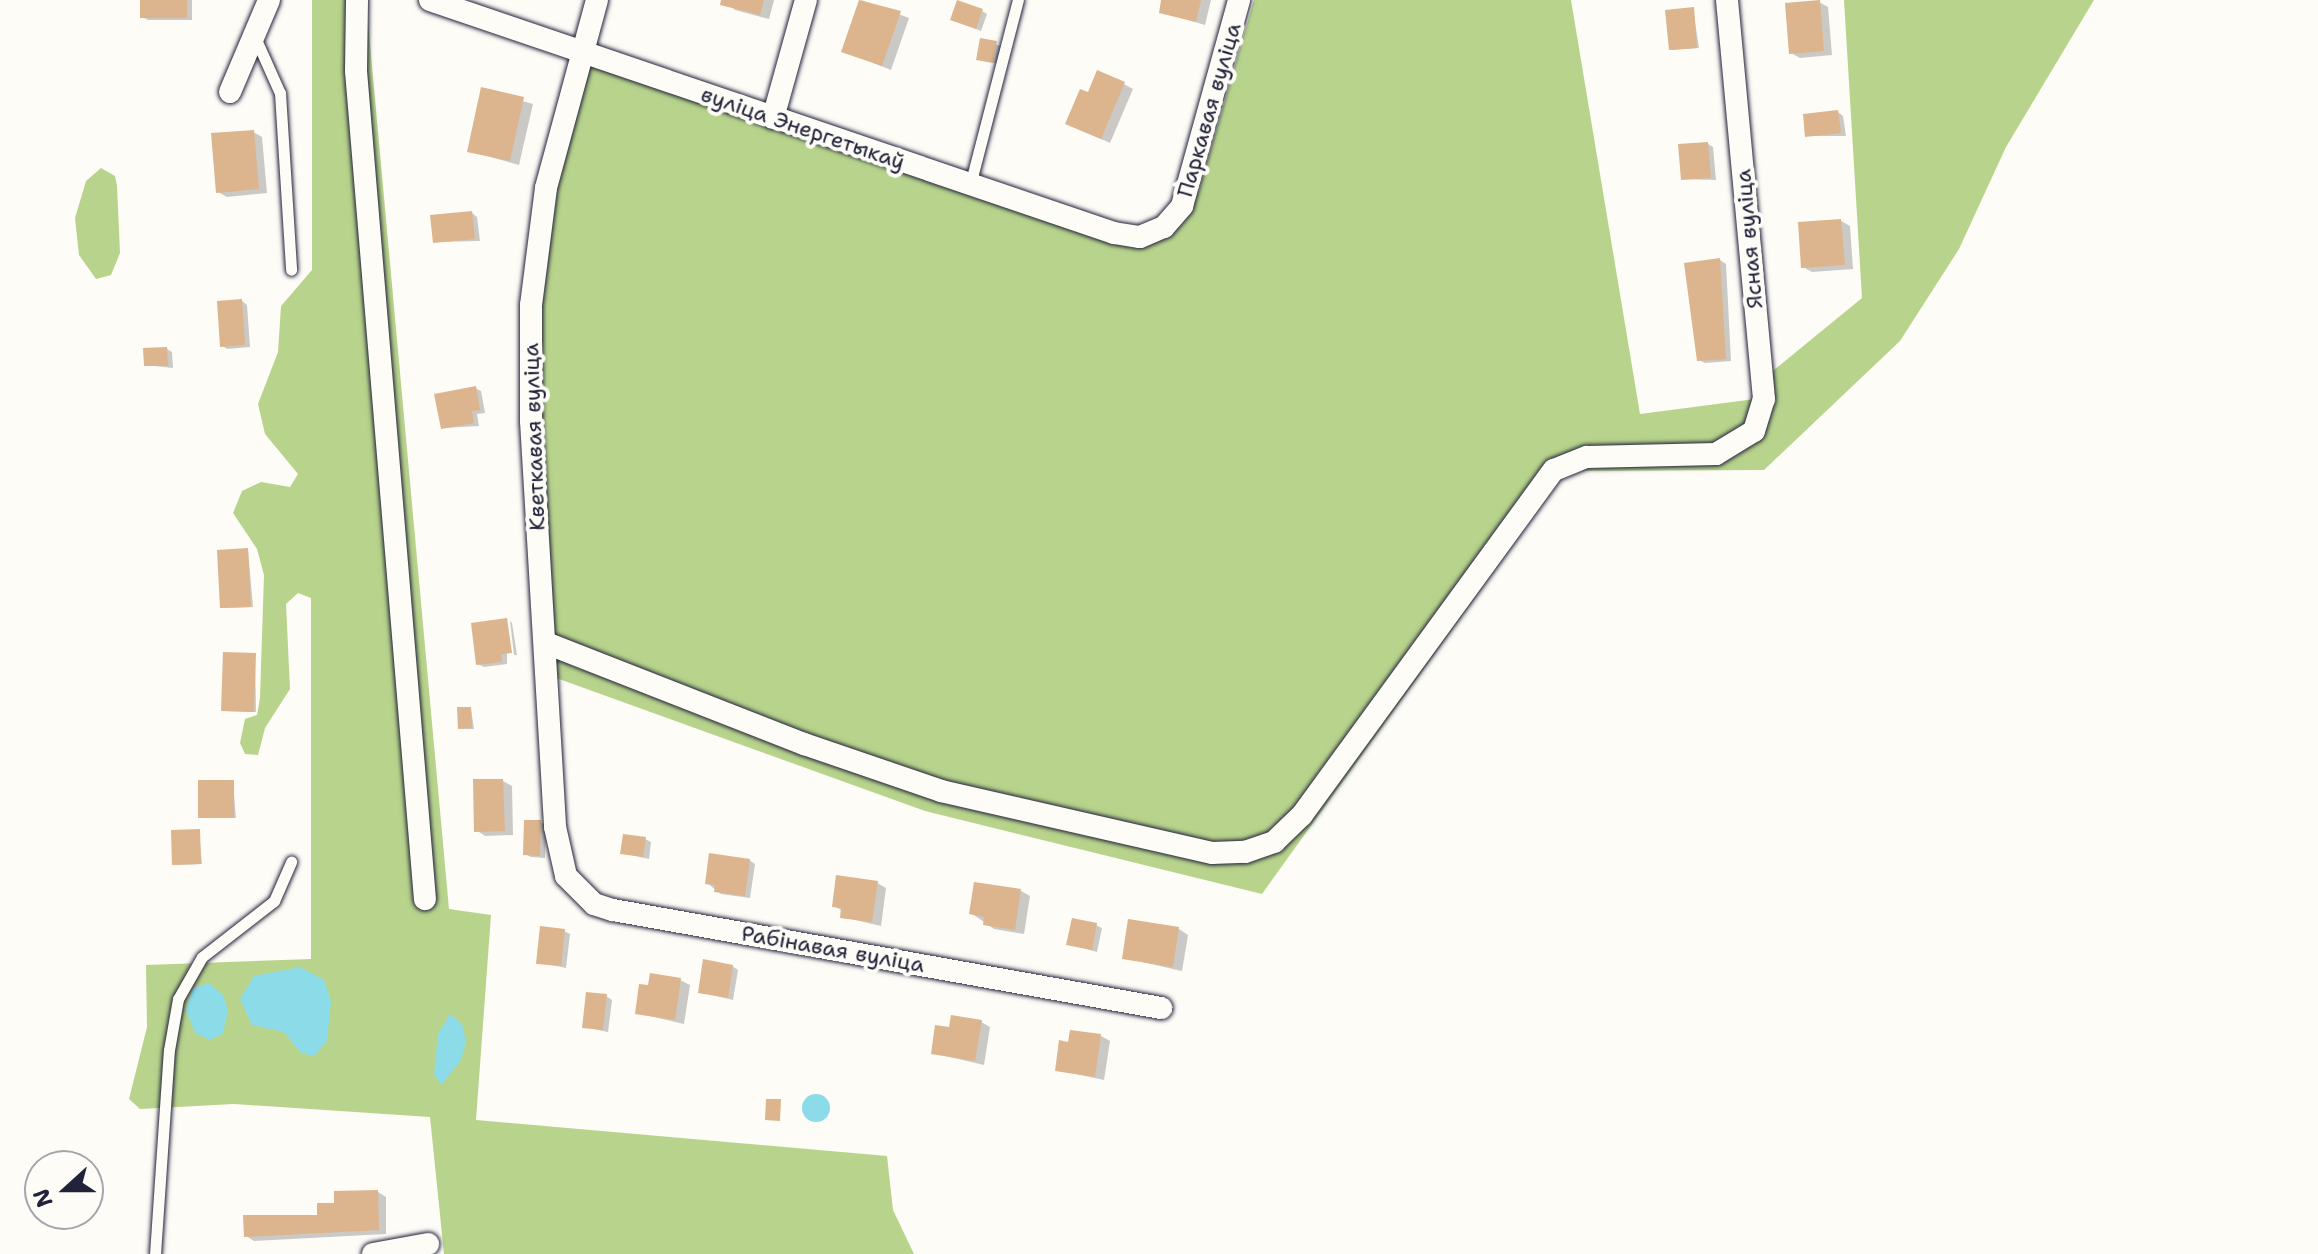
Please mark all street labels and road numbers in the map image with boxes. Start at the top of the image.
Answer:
street label: Паркавая вуліца [1171,20,1247,200]
street label: вуліца Энергетыкаў [698,81,908,175]
street label: Ясная вуліца [1730,168,1768,310]
street label: Кветкавая вуліца [518,343,550,531]
street label: Рабінавая вуліца [739,920,927,978]

